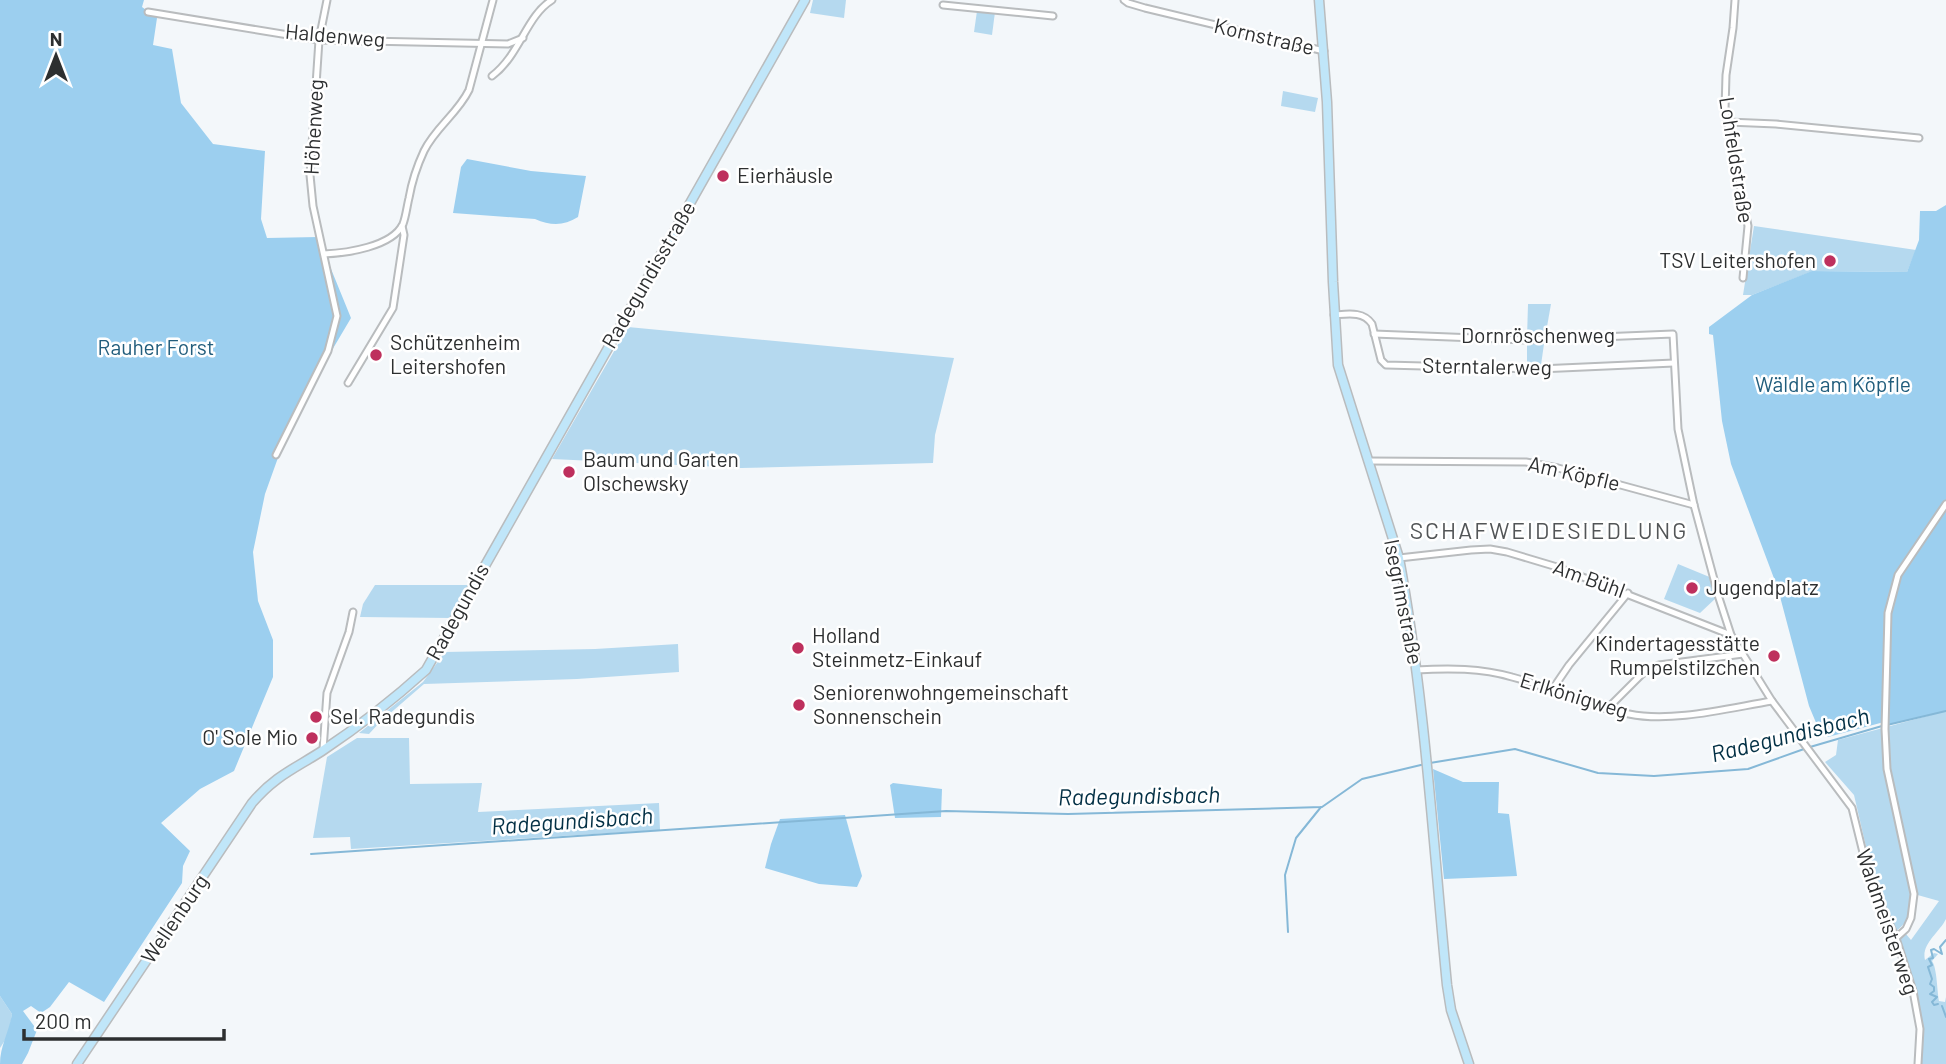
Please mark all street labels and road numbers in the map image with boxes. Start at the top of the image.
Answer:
street label: Kornstraße [1212,12,1317,59]
street label: Haldenweg [284,18,386,51]
street label: Höhenweg [298,78,327,175]
street label: Lohfeldstraße [1715,95,1760,225]
street label: Radegundisstraße [596,196,700,352]
street label: Dornröschenweg [1461,322,1615,347]
street label: Sterntalerweg [1422,352,1552,379]
street label: Am Köpfle [1526,450,1623,495]
street label: Isegrimstraße [1380,537,1429,667]
street label: Am Bühl [1550,553,1629,602]
street label: Radegundis [420,558,494,664]
street label: Erlkönigweg [1517,666,1632,723]
street label: Waldmeisterweg [1852,845,1925,998]
street label: Wellenburg [135,869,213,967]

